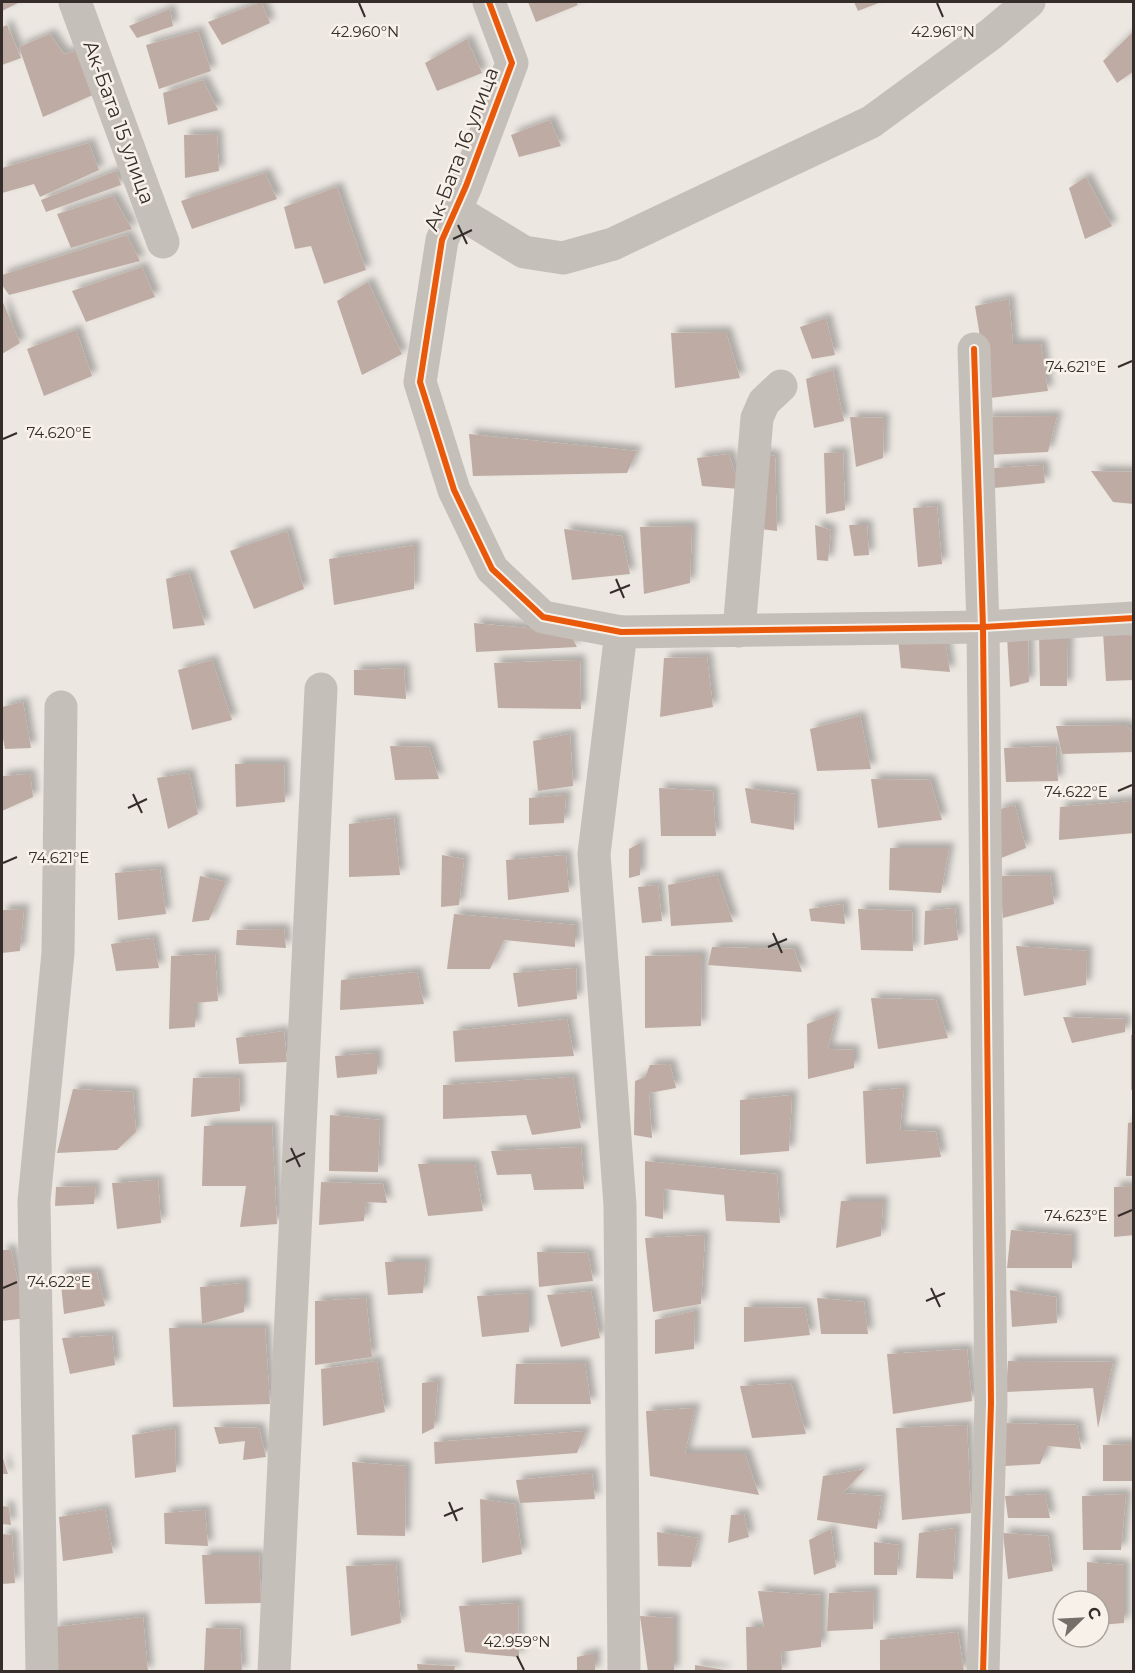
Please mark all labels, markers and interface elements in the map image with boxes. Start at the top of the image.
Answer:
text: 42.960°N [331,22,399,41]
text: 42.961°N [911,22,975,41]
street label: Ак-Бата 15 улица [78,37,160,207]
street label: Ак-Бата 16 улица [419,64,503,234]
text: 74.621°E [1046,357,1106,376]
text: 74.620°E [27,423,92,442]
text: 74.622°E [1044,782,1108,801]
text: 74.621°E [29,848,89,867]
text: 74.623°E [1044,1206,1108,1225]
text: 74.622°E [27,1272,91,1291]
north arrow [1051,1589,1111,1649]
text: С [1083,1604,1105,1623]
text: 42.959°N [483,1632,551,1651]

